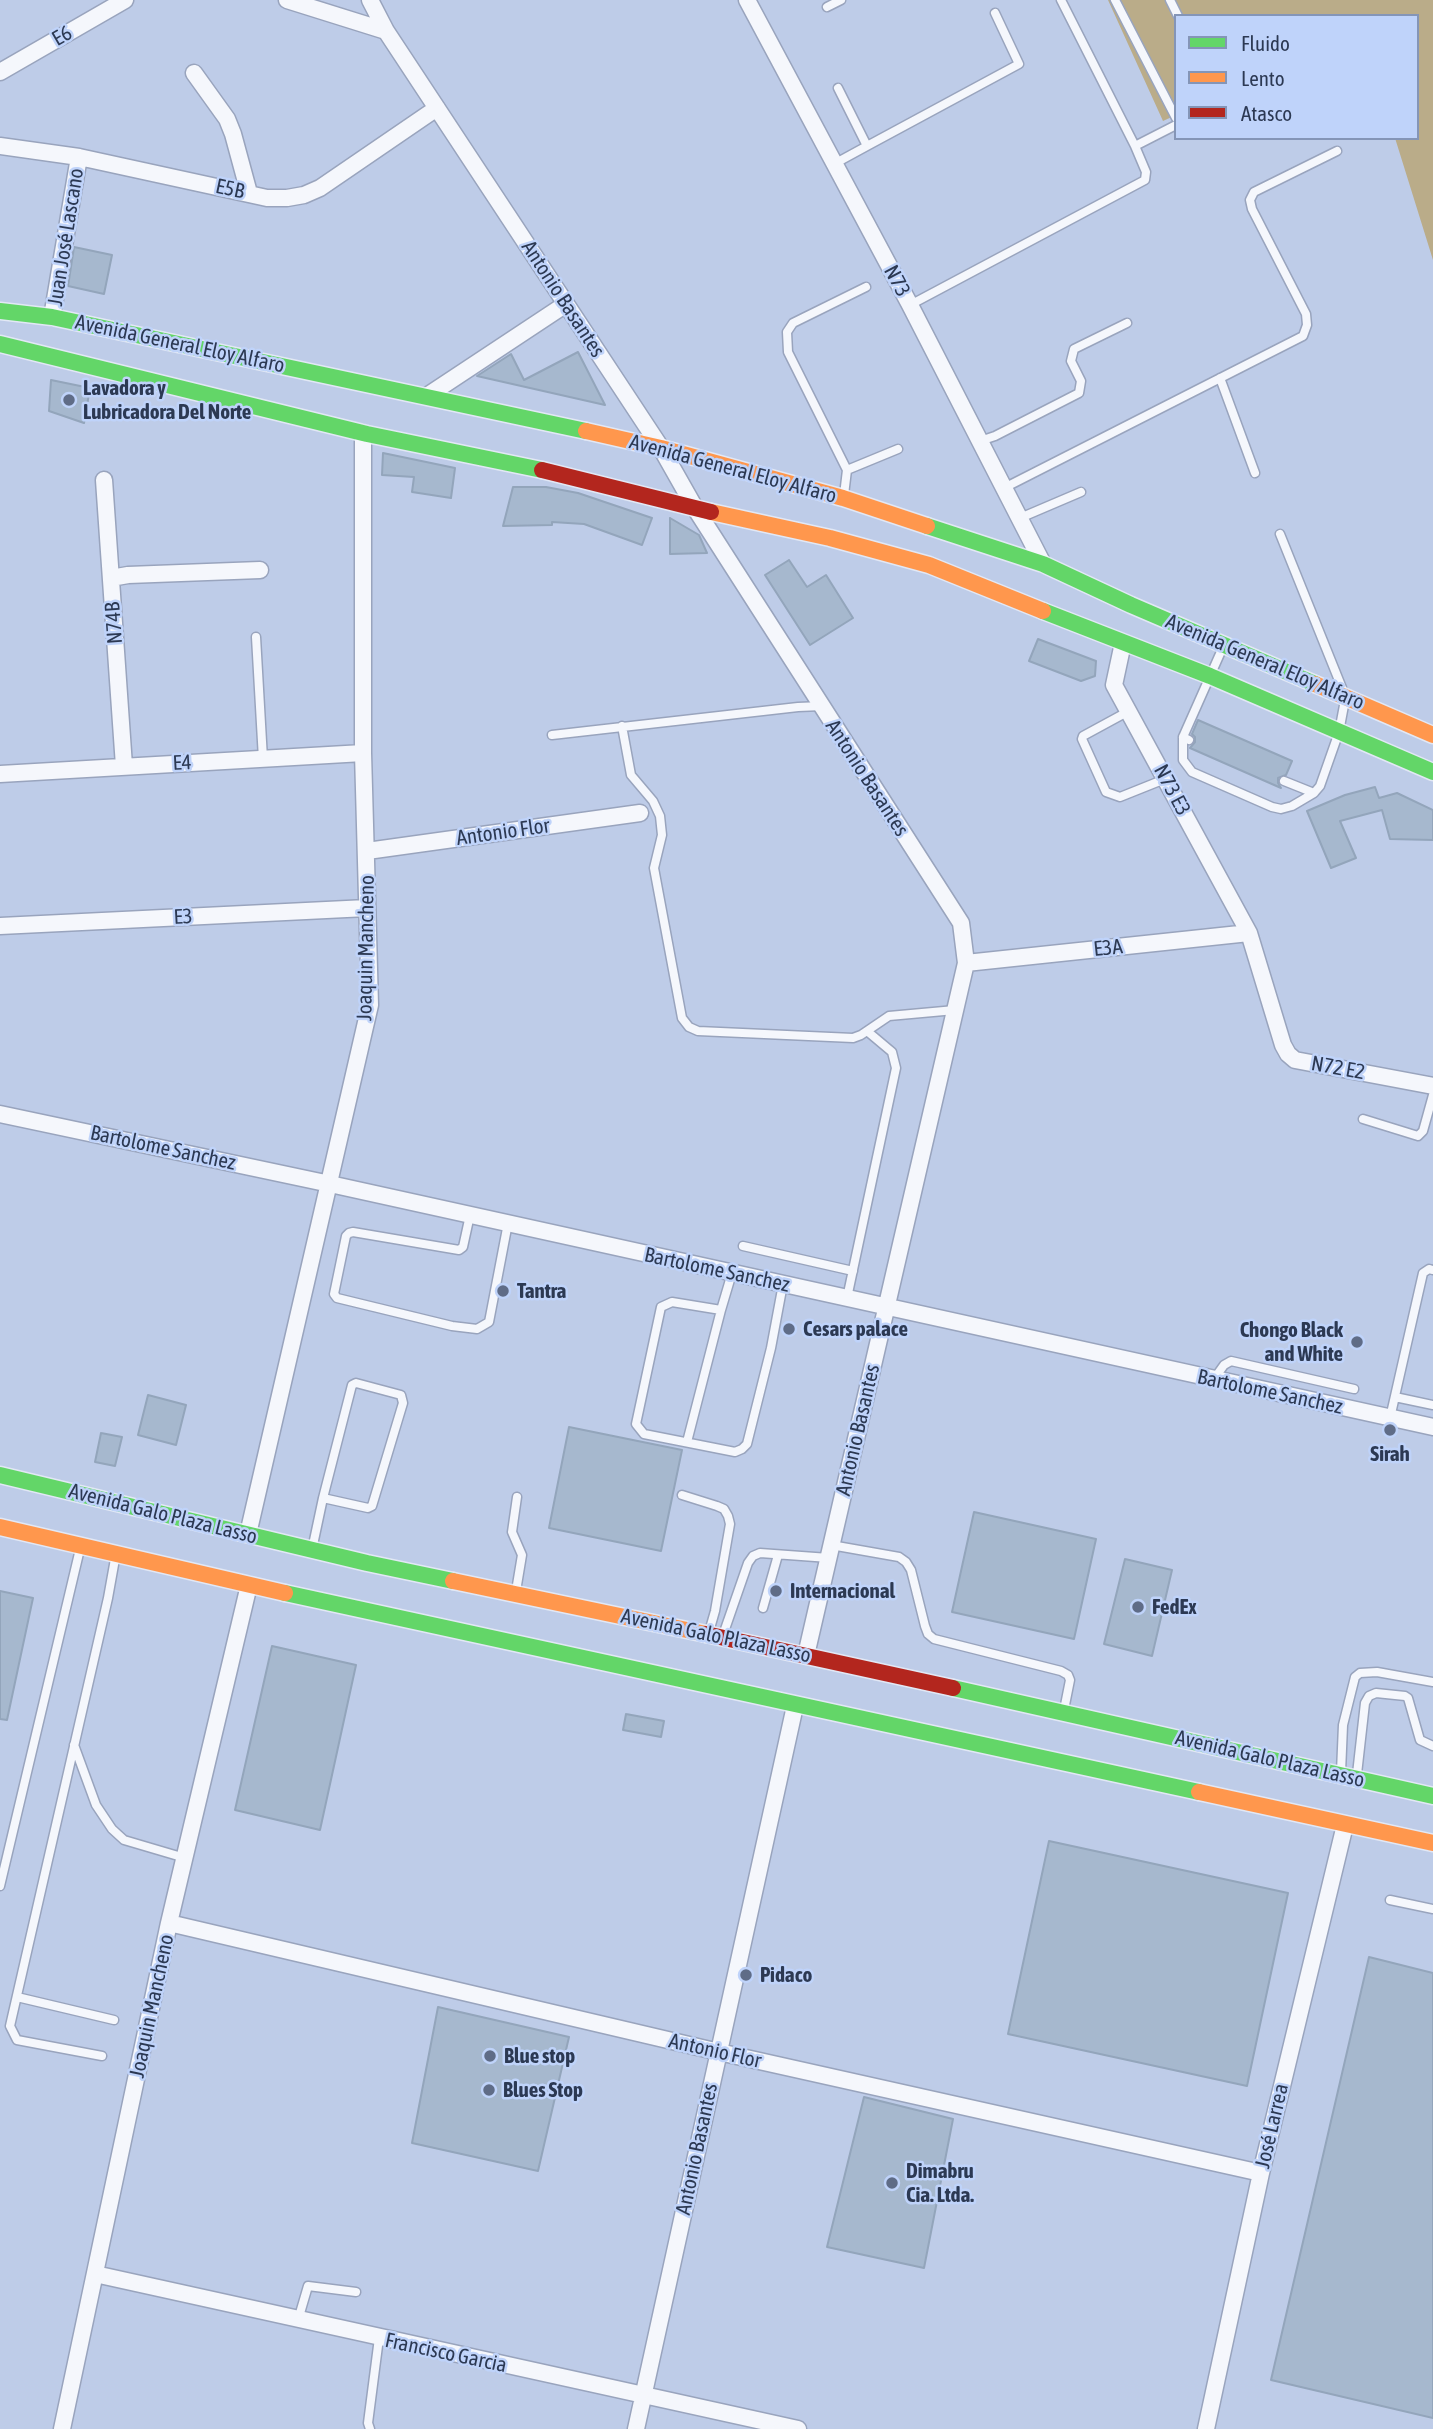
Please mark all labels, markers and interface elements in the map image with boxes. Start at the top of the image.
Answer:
legend [1174,14,1419,140]
street label: E6 [48,20,76,52]
text: Fluido [1241,31,1290,55]
text: Lento [1241,66,1285,90]
text: Atasco [1241,101,1292,125]
street label: Juan José Lascano [43,166,89,308]
street label: E5B [213,174,247,204]
street label: Antonio Basantes [516,236,610,362]
street label: N73 [878,261,916,301]
street label: Avenida General Eloy Alfaro [73,310,287,378]
place label: Lavadora y Lubricadora Del Norte [83,375,251,425]
marker: Lavadora y Lubricadora Del Norte [61,392,77,408]
street label: Avenida General Eloy Alfaro [627,429,839,509]
street label: N74B [100,601,128,645]
street label: Avenida General Eloy Alfaro [1162,609,1368,715]
street label: Antonio Basantes [820,715,914,841]
street label: E4 [172,750,192,776]
street label: N73 E3 [1148,760,1196,820]
street label: Antonio Flor [455,813,551,851]
street label: Joaquin Mancheno [352,875,380,1021]
street label: E3 [173,904,193,930]
street label: E3A [1092,934,1124,962]
street label: N72 E2 [1309,1051,1367,1085]
street label: Bartolome Sanchez [88,1120,238,1176]
street label: Bartolome Sanchez [642,1242,792,1298]
place label: Tantra [517,1278,566,1304]
marker: Tantra [495,1283,511,1299]
place label: Cesars palace [803,1316,908,1342]
place label: Chongo Black and White [1240,1317,1343,1367]
marker: Cesars palace [781,1321,797,1337]
marker: Chongo Black and White [1349,1334,1365,1350]
street label: Antonio Basantes [831,1362,885,1498]
street label: Bartolome Sanchez [1195,1364,1345,1420]
marker: Sirah [1382,1422,1398,1438]
place label: Sirah [1370,1441,1410,1467]
street label: Avenida Galo Plaza Lasso [66,1478,260,1550]
place label: Internacional [790,1578,895,1604]
marker: Internacional [768,1583,784,1599]
place label: FedEx [1152,1594,1197,1620]
marker: FedEx [1130,1599,1146,1615]
street label: Avenida Galo Plaza Lasso [619,1604,813,1668]
street label: Avenida Galo Plaza Lasso [1173,1725,1367,1793]
street label: Joaquin Mancheno [125,1932,179,2080]
place label: Pidaco [760,1962,812,1988]
marker: Pidaco [738,1967,754,1983]
street label: Antonio Flor [666,2028,764,2074]
place label: Blue stop [504,2043,575,2069]
marker: Blue stop [482,2048,498,2064]
place label: Blues Stop [503,2077,583,2103]
street label: Antonio Basantes [671,2081,723,2217]
street label: José Larrea [1250,2081,1294,2171]
marker: Blues Stop [481,2082,497,2098]
place label: Dimabru Cia. Ltda. [906,2158,974,2208]
marker: Dimabru Cia. Ltda. [884,2175,900,2191]
street label: Francisco Garcia [383,2328,509,2378]

